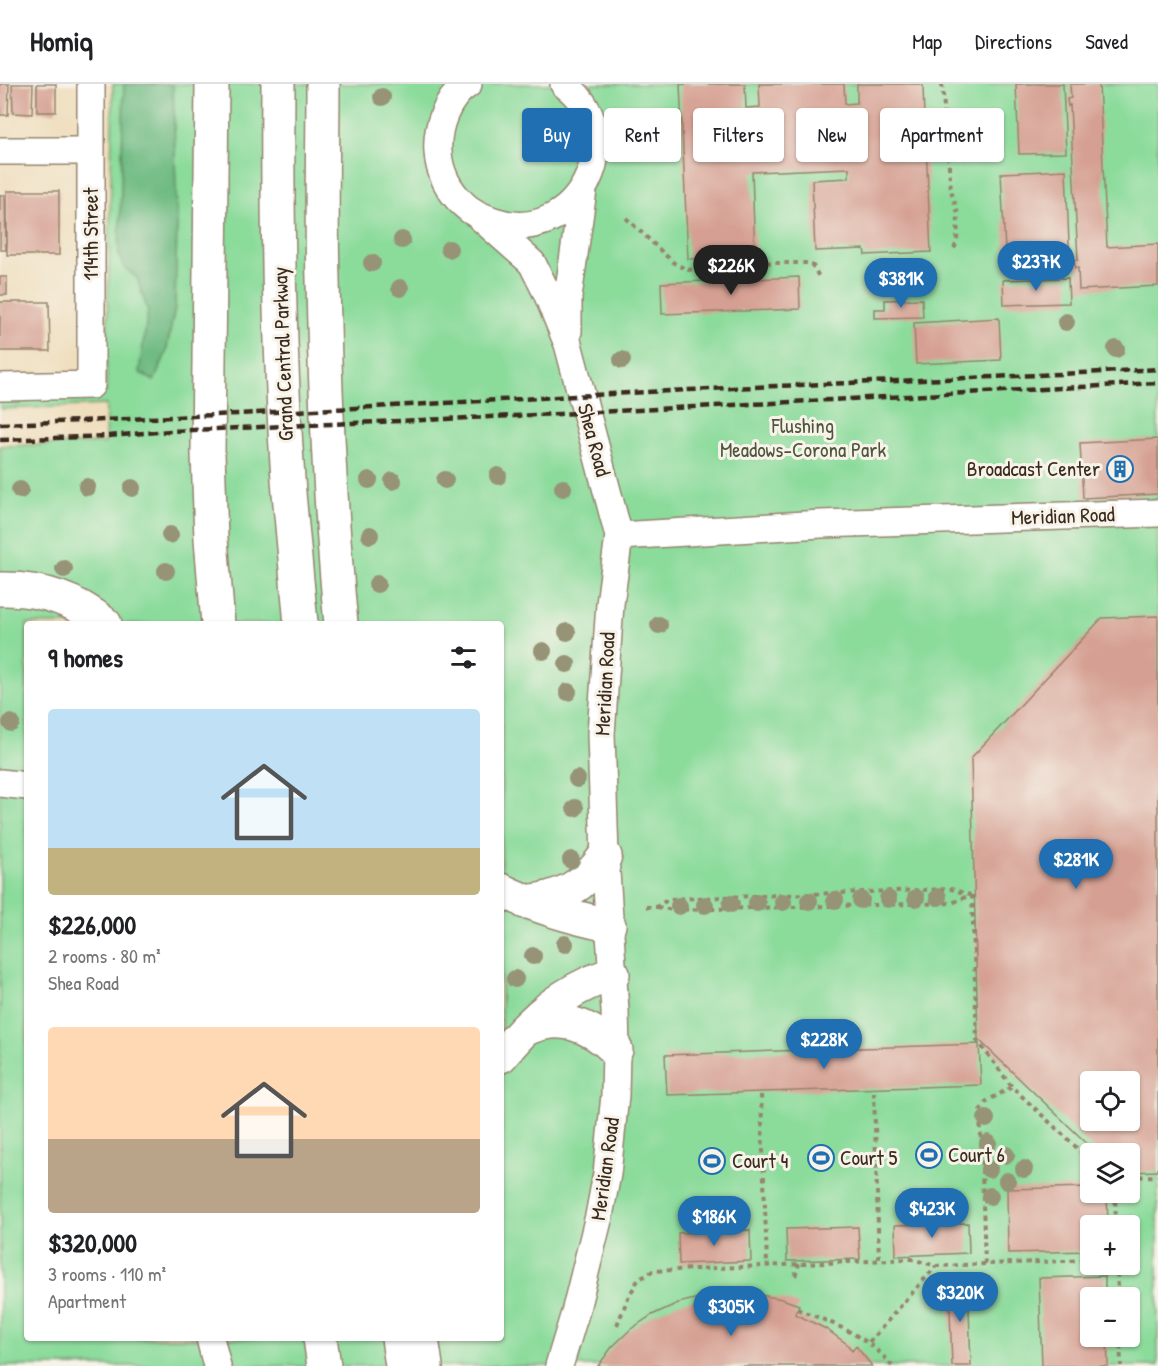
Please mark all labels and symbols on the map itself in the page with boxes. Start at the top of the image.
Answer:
street label: 114th Street [76,187,105,280]
pin: $237K [994,241,1078,292]
pin: $226K [689,245,773,296]
pin: $381K [859,258,943,309]
street label: Grand Central Parkway [265,266,300,442]
street label: Shea Road [571,400,618,480]
park label: Flushing Meadows-Corona Park [720,411,886,464]
place label: Broadcast Center [967,454,1100,483]
building icon: Broadcast Center [1105,454,1135,484]
street label: Meridian Road [1011,499,1115,532]
street label: Meridian Road [587,632,622,736]
pin: $281K [1034,839,1118,890]
pin: $228K [782,1019,866,1070]
street label: Meridian Road [583,1116,626,1222]
sports icon: Court 6 [914,1140,944,1170]
place label: Court 6 [948,1140,1005,1169]
sports icon: Court 5 [806,1143,836,1173]
place label: Court 5 [840,1143,898,1172]
sports icon: Court 4 [697,1146,727,1176]
place label: Court 4 [732,1146,789,1175]
pin: $423K [890,1188,974,1239]
pin: $186K [672,1196,756,1247]
pin: $320K [918,1272,1002,1323]
pin: $305K [689,1286,773,1337]

